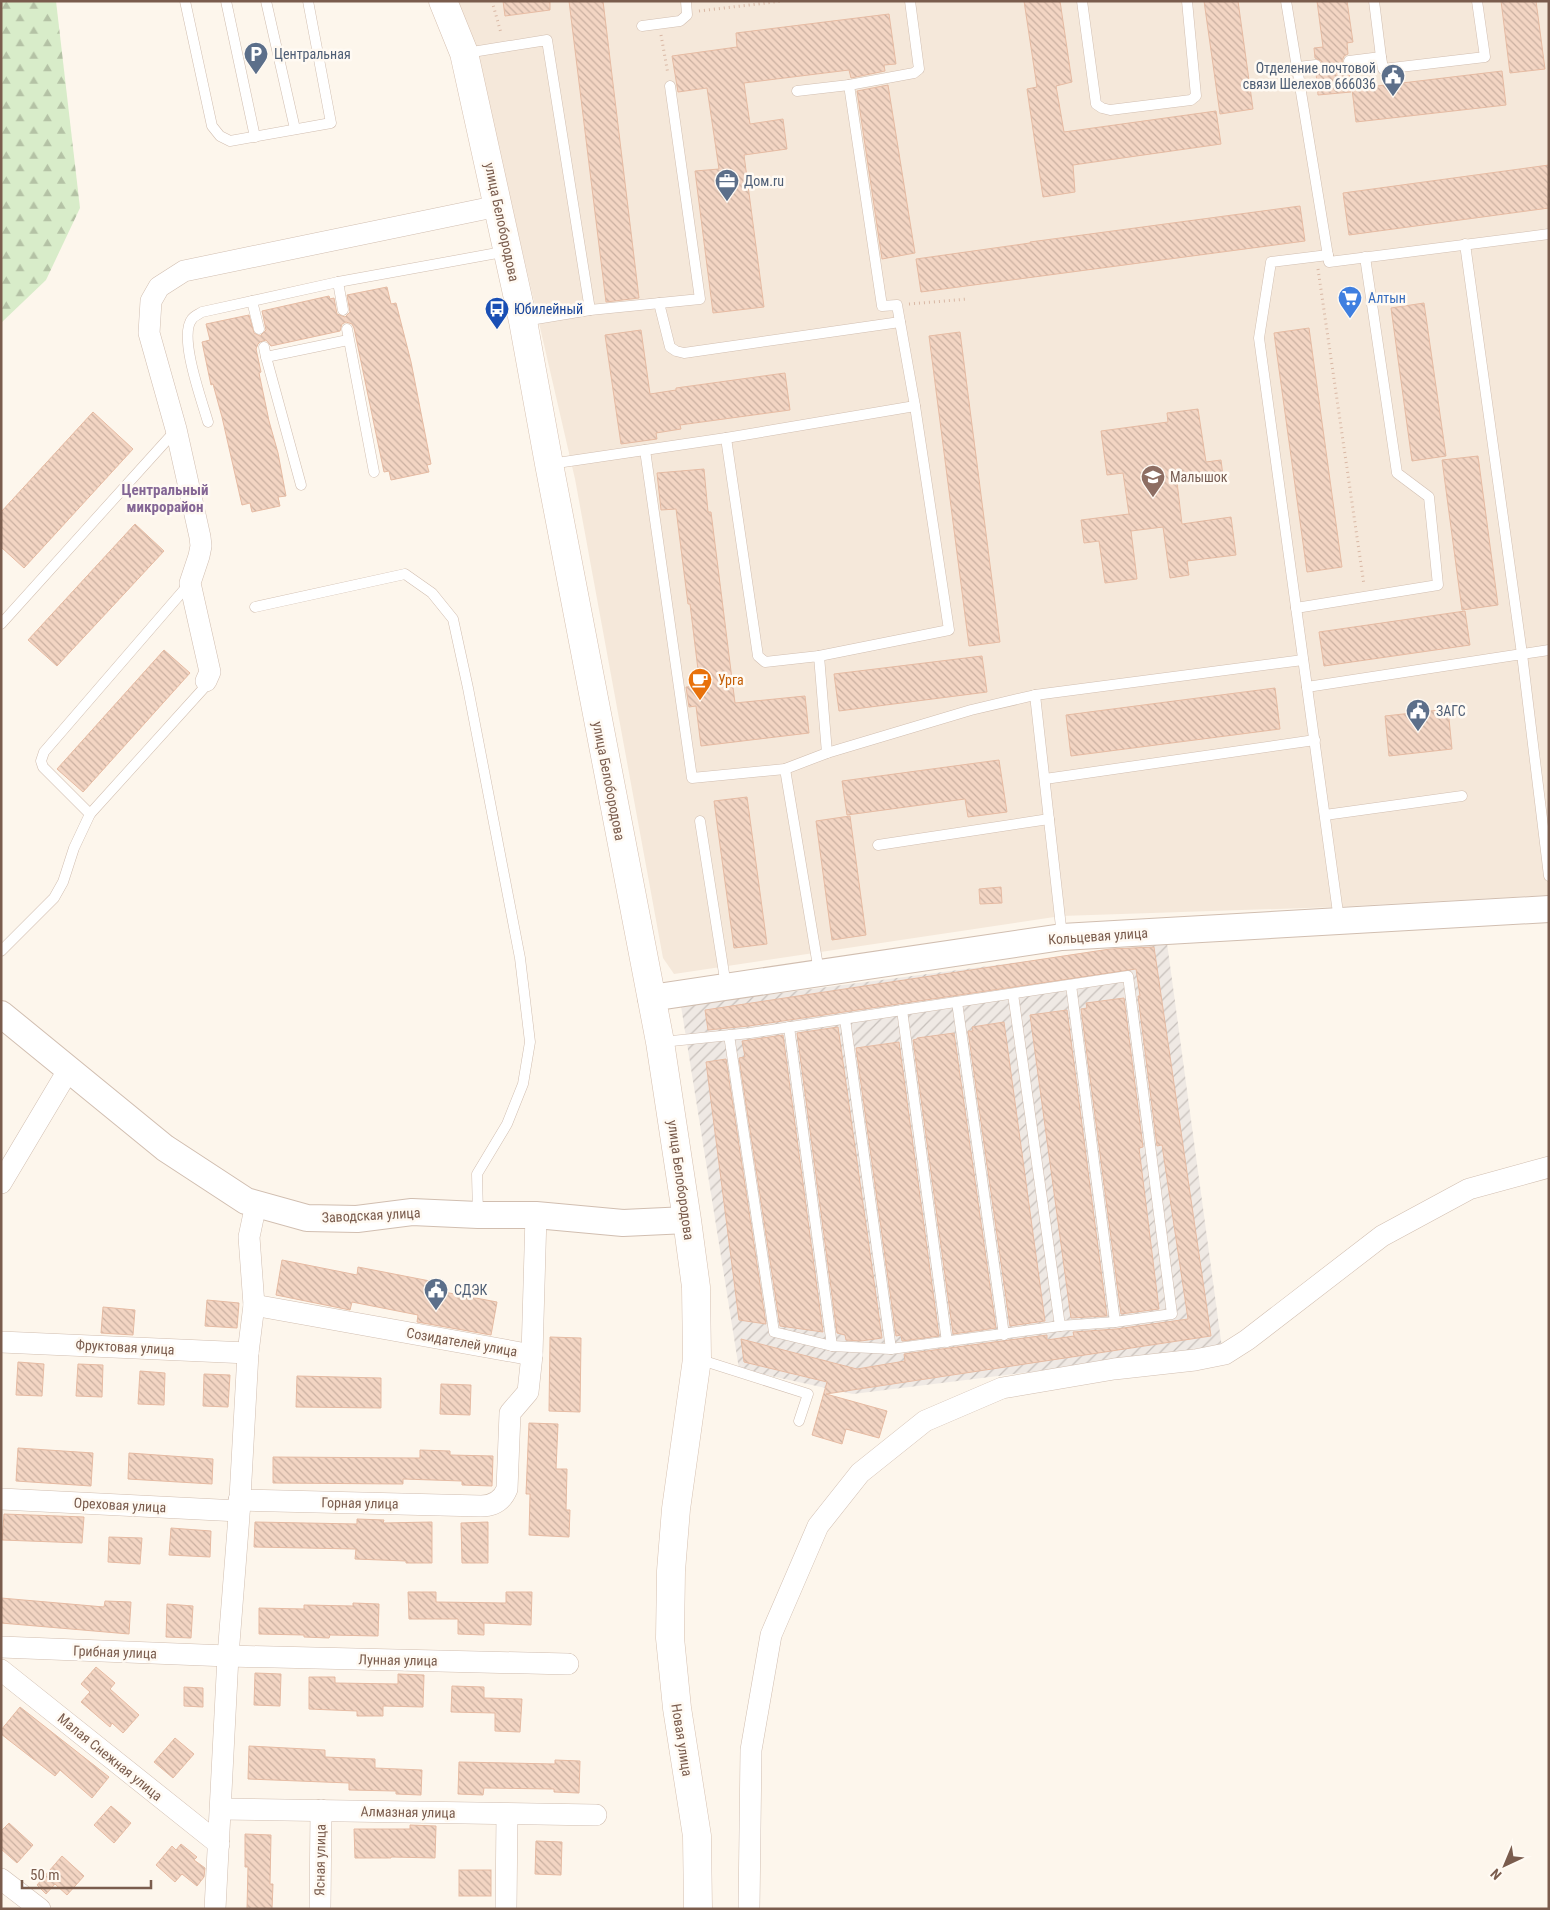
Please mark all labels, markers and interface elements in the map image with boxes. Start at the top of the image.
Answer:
parking icon: Центральная [243,41,269,75]
place label: Центральная [274,46,351,62]
place label: Отделение почтовой связи Шелехов 666036 [1243,60,1376,92]
public building icon: Отделение почтовой связи Шелехов 666036 [1380,63,1406,97]
street label: улица Белобородова [482,161,522,283]
office icon: Дом.ru [714,168,740,202]
place label: Дом.ru [744,173,784,189]
supermarket icon: Алтын [1337,285,1363,319]
place label: Алтын [1368,290,1406,306]
bus stop icon: Юбилейный [484,296,510,330]
place label: Юбилейный [514,301,583,317]
school or university icon: Малышок [1140,464,1166,498]
place label: Малышок [1170,469,1228,485]
district label: Центральный микрорайон [122,481,208,516]
cafe icon: Урга [687,667,713,701]
place label: Урга [718,672,744,688]
public building icon: ЗАГС [1405,698,1431,732]
place label: ЗАГС [1436,703,1466,719]
street label: улица Белобородова [590,720,628,842]
street label: Кольцевая улица [1048,925,1148,947]
street label: улица Белобородова [665,1119,697,1241]
street label: Заводская улица [321,1204,421,1226]
public building icon: СДЭК [423,1277,449,1311]
place label: СДЭК [454,1282,487,1298]
street label: Созидателей улица [405,1324,519,1360]
street label: Фруктовая улица [75,1336,175,1358]
street label: Горная улица [321,1494,399,1512]
street label: Ореховая улица [73,1495,167,1515]
street label: Грибная улица [73,1643,157,1661]
street label: Лунная улица [358,1651,438,1669]
street label: Новая улица [668,1703,696,1777]
street label: Малая Снежная улица [55,1710,165,1804]
street label: Алмазная улица [360,1803,456,1821]
street label: Ясная улица [311,1824,329,1896]
north arrow [1480,1840,1530,1890]
scale bar [22,1858,151,1890]
text: 50 m [30,1866,60,1884]
text: N [1487,1866,1505,1883]

